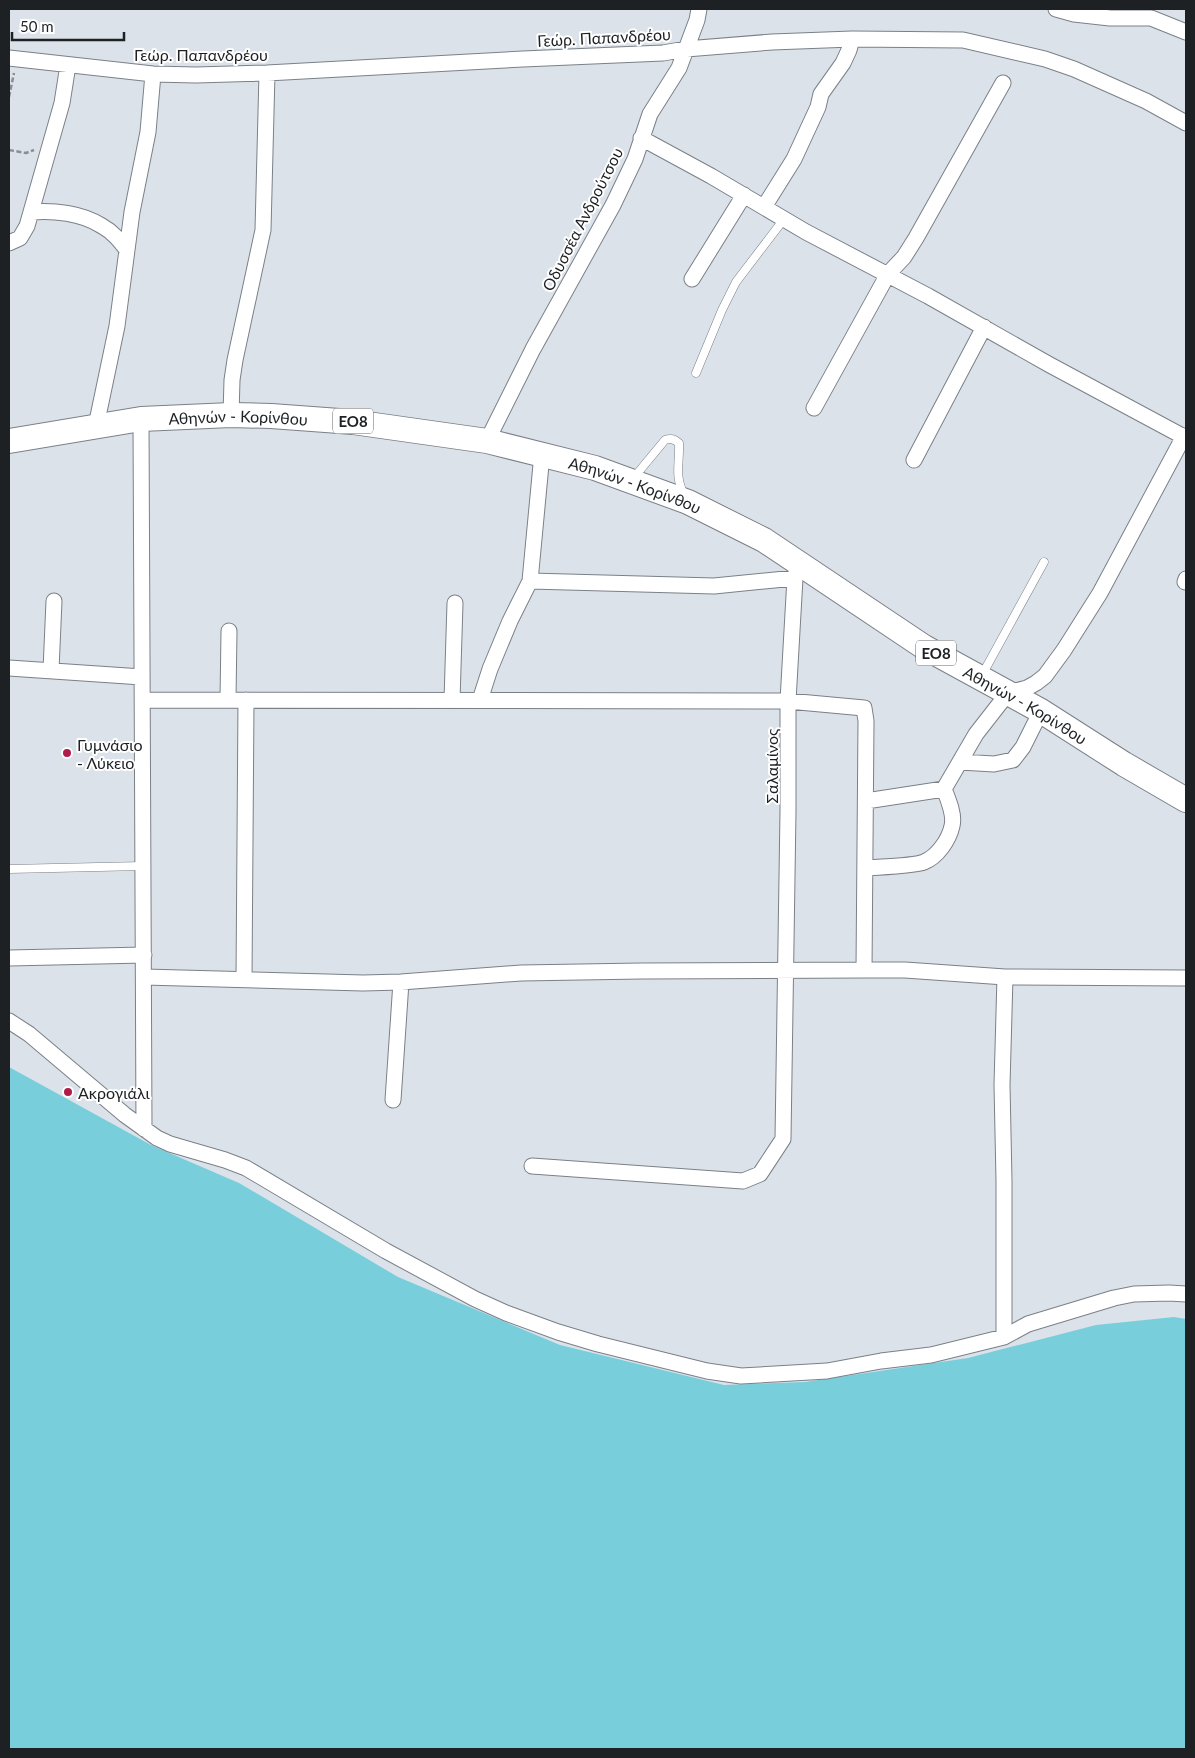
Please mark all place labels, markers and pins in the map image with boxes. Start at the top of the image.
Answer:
place label: Γυμνάσιο - Λύκειο [77,735,143,772]
marker: Γυμνάσιο - Λύκειο [61,747,73,759]
place label: Ακρογιάλι [78,1083,151,1102]
marker: Ακρογιάλι [62,1086,74,1098]

